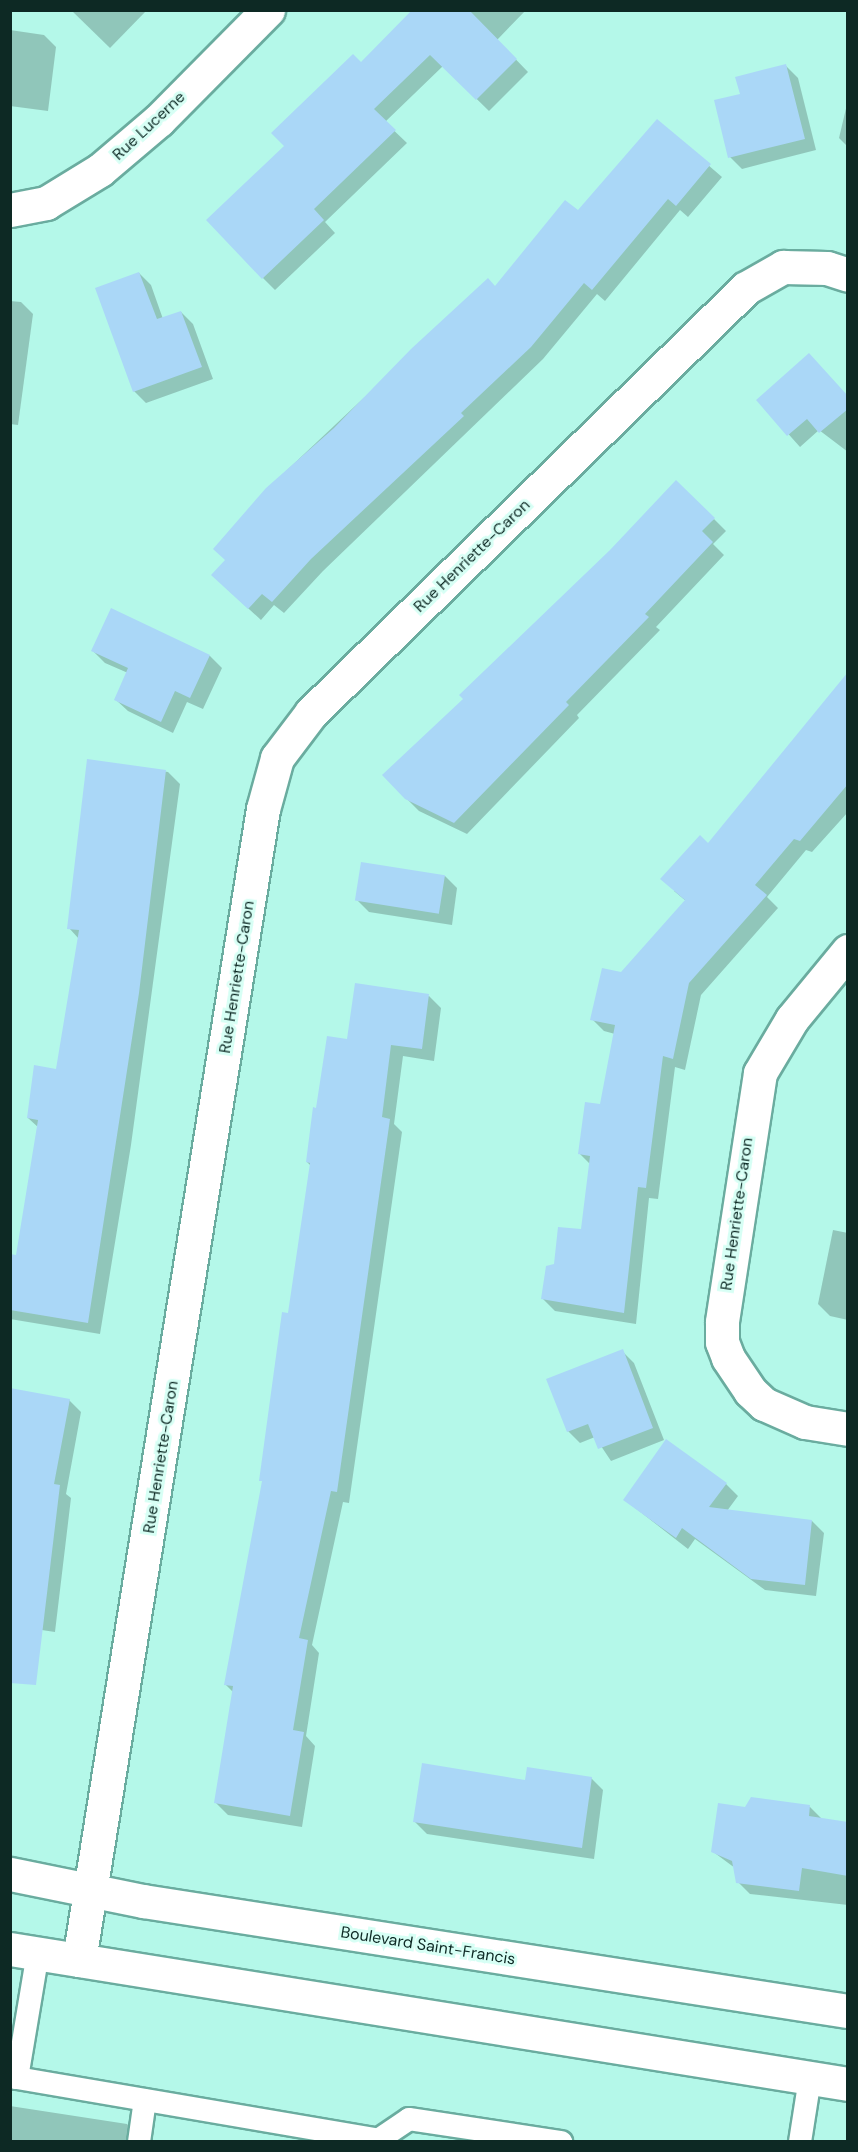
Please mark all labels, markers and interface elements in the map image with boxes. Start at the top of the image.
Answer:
street label: Rue Lucerne [109,88,189,164]
street label: Rue Henriette-Caron [410,496,534,616]
street label: Rue Henriette-Caron [215,899,259,1055]
street label: Rue Henriette-Caron [717,1136,757,1292]
street label: Rue Henriette-Caron [139,1379,183,1535]
street label: Boulevard Saint-Francis [339,1923,517,1969]

